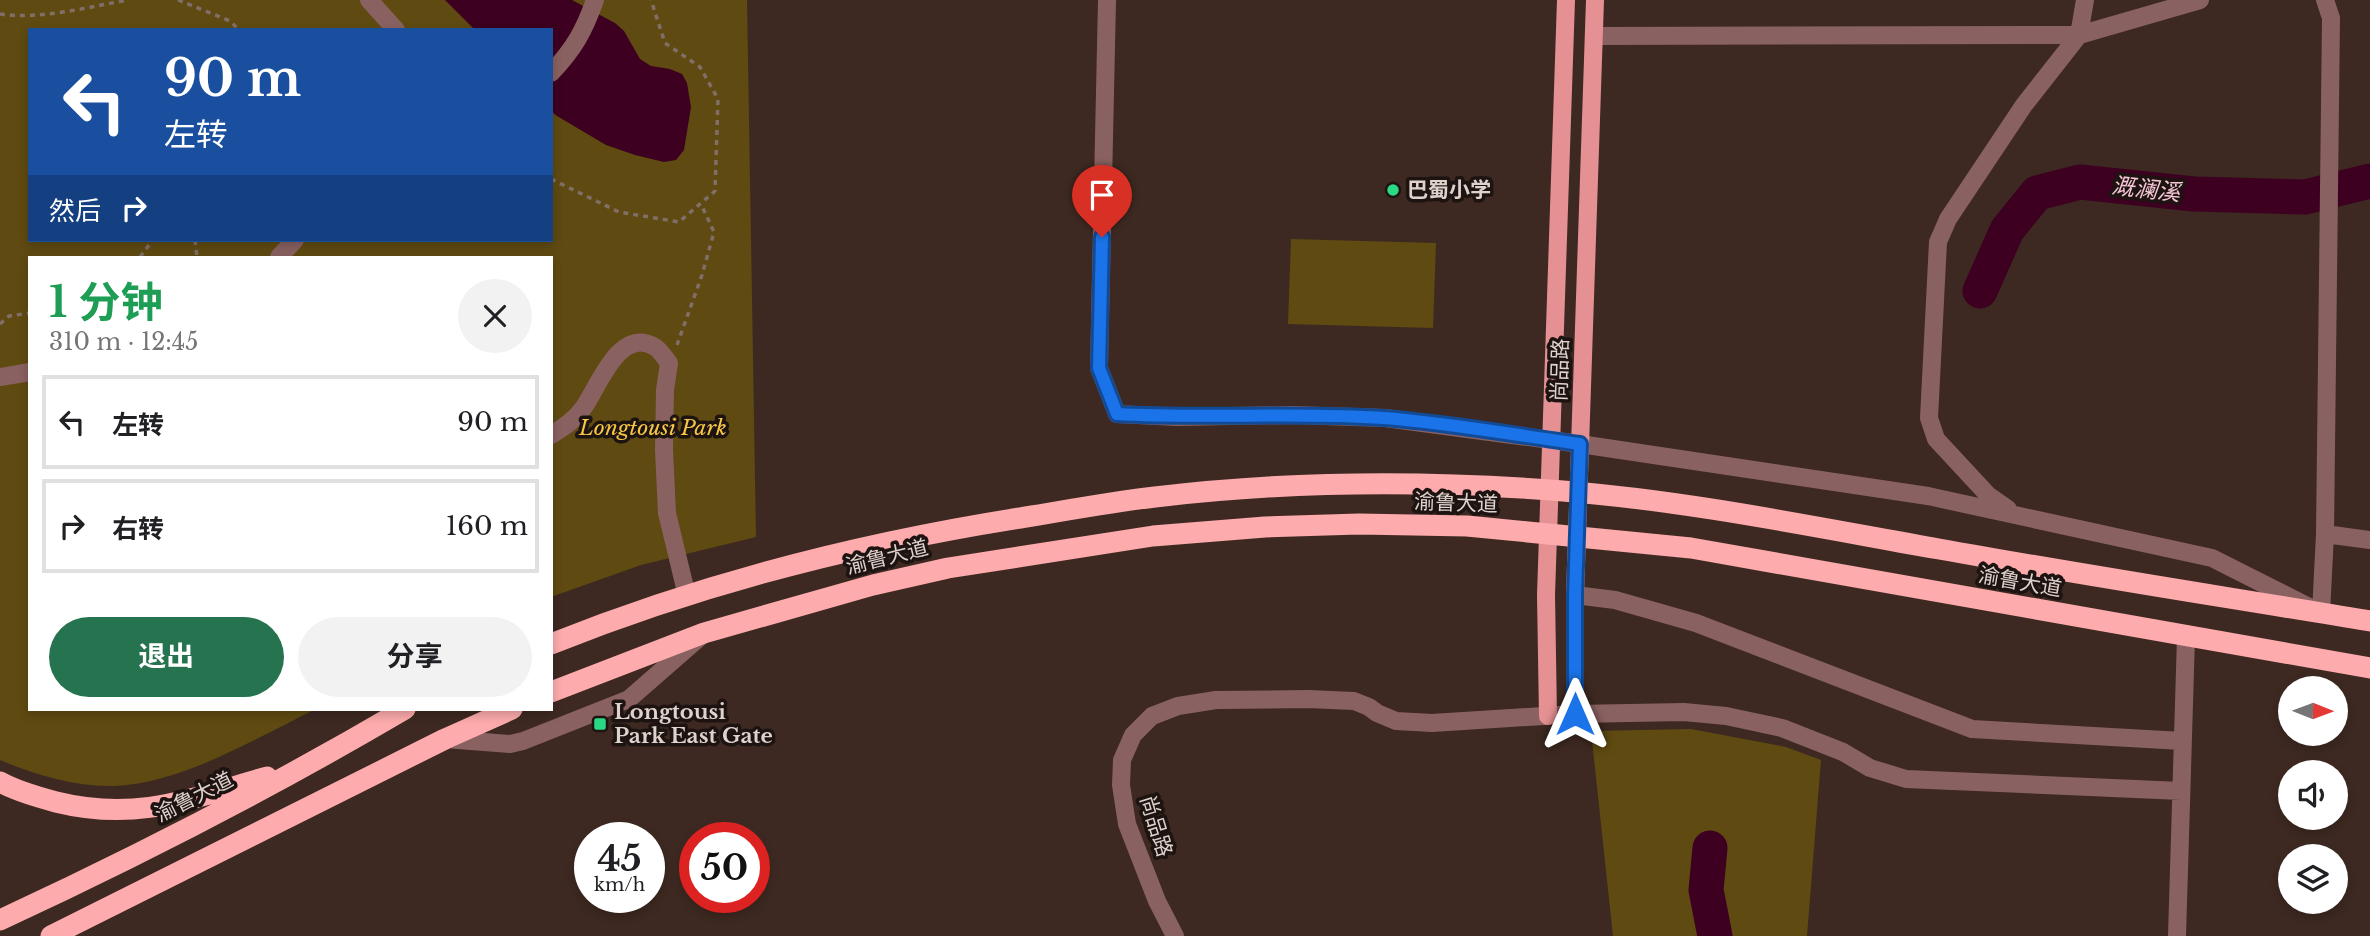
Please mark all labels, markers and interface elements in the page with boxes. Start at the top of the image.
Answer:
text: 90 m [164,48,301,109]
icon: left [49,56,140,147]
text: 左转 [164,115,228,155]
pin [1072,165,1132,237]
water label: 溉澜溪 [2110,171,2185,207]
icon: arrive [1083,176,1121,214]
place label: 巴蜀小学 [1407,177,1491,203]
marker: 巴蜀小学 [1385,182,1401,198]
icon: right [115,189,153,227]
text: 然后 [49,195,101,227]
text: 1 分钟 [49,276,162,328]
button: close [458,279,532,353]
text: 310 m · 12:45 [49,328,198,356]
street label: 尚品路 [1546,338,1574,402]
icon: left [53,403,91,441]
text: 90 m [457,406,528,438]
text: 左转 [112,409,164,441]
park label: Longtousi Park [578,415,727,441]
street label: 渝鲁大道 [1414,489,1498,517]
icon: right [53,507,91,545]
text: 160 m [446,510,528,542]
text: 右转 [112,513,164,545]
street label: 渝鲁大道 [843,534,931,580]
street label: 渝鲁大道 [1976,562,2064,602]
button: 退出 [49,617,284,697]
button: 分享 [298,617,532,697]
north arrow [2278,676,2348,746]
map controls [2278,676,2348,914]
position arrow [1538,677,1612,751]
place label: Longtousi Park East Gate [614,699,773,749]
marker: Longtousi Park East Gate [592,716,608,732]
button: sound [2278,760,2348,830]
street label: 渝鲁大道 [151,766,237,828]
street label: 尚品路 [1134,792,1178,860]
speed limit sign: 50 [679,822,770,913]
text: 45 [597,837,642,880]
button: layers [2278,844,2348,914]
text: km/h [594,874,645,896]

